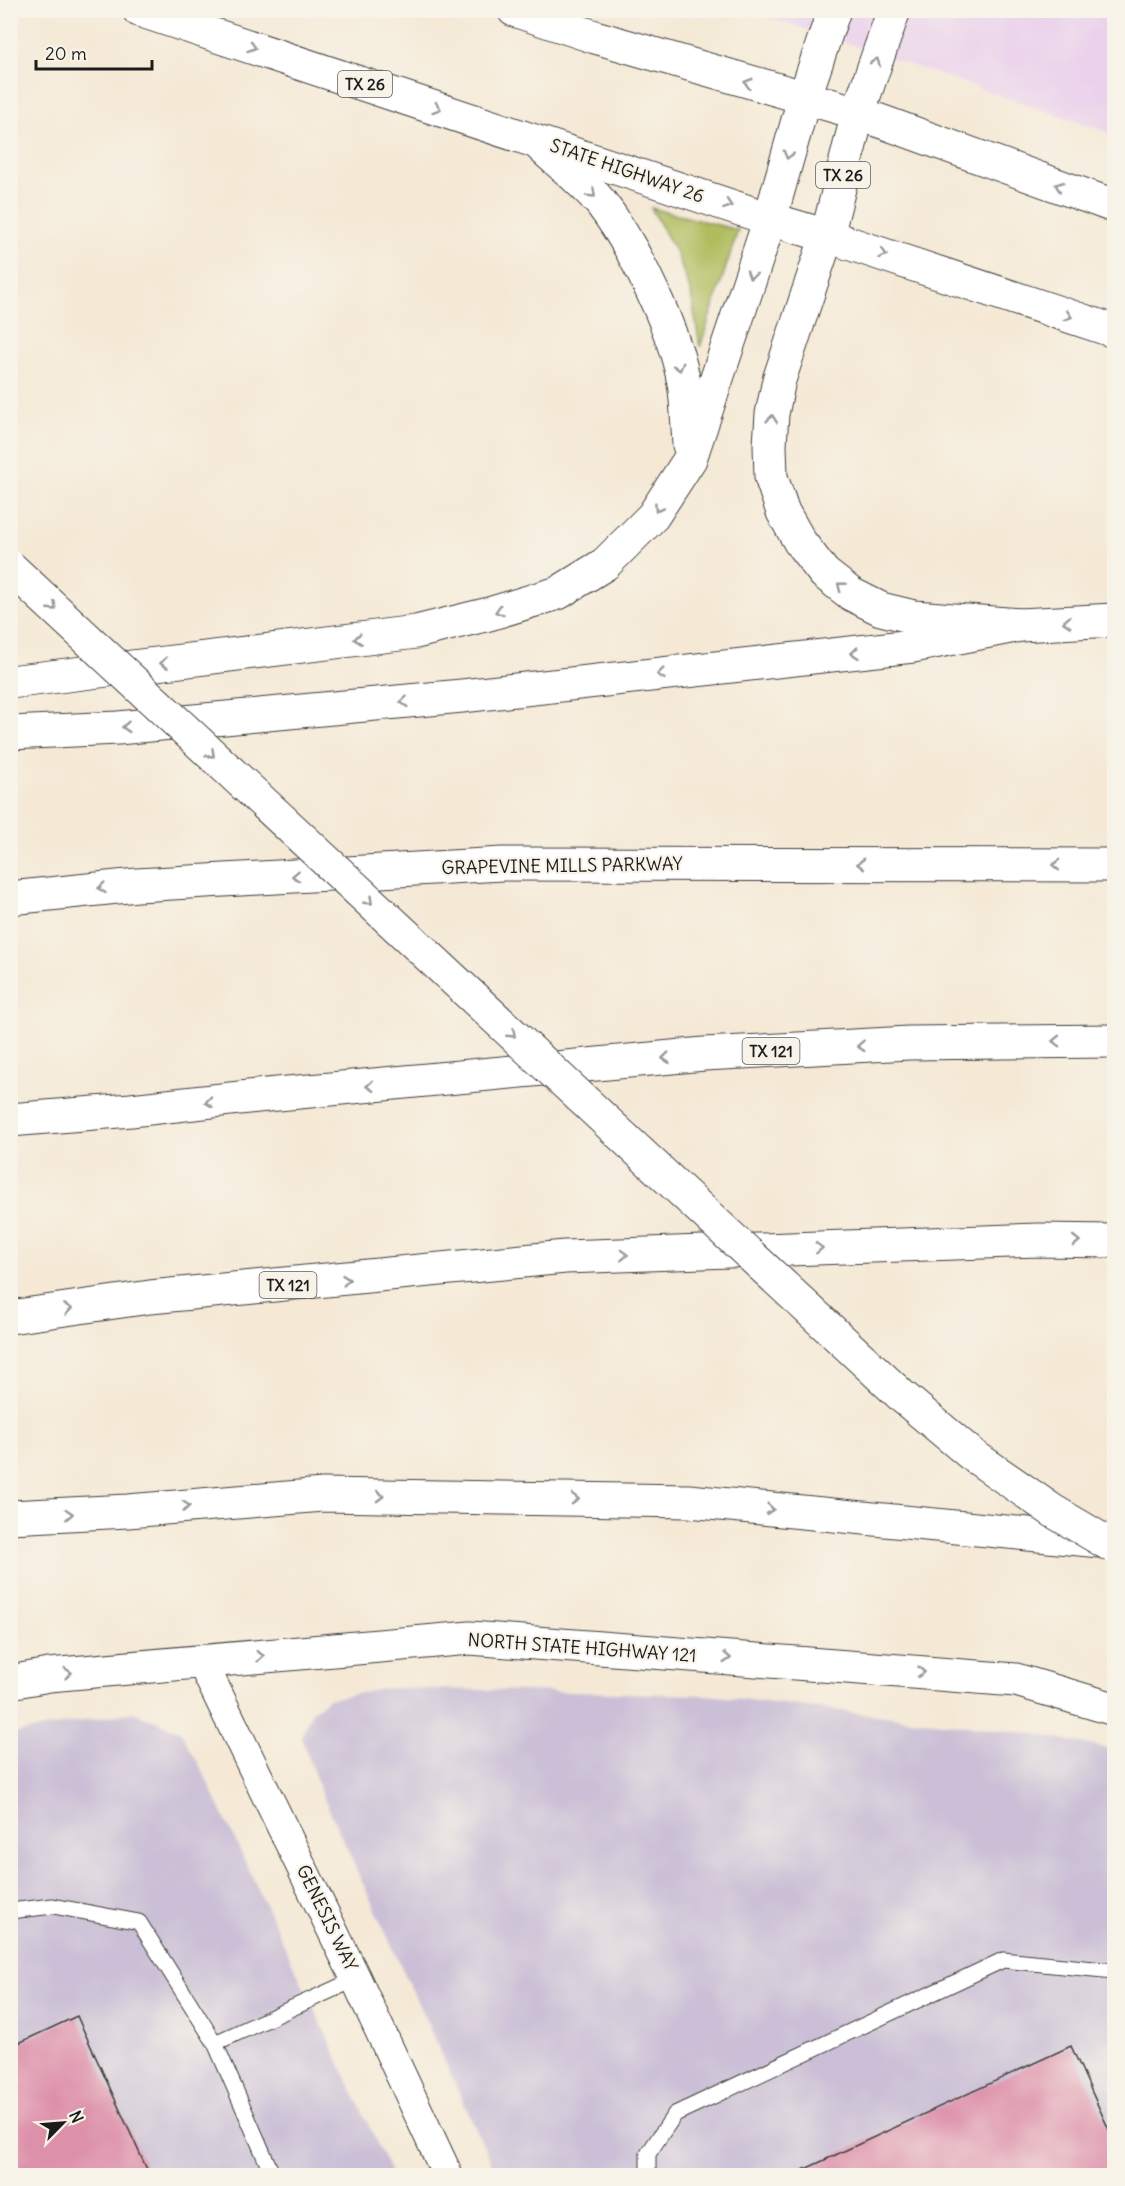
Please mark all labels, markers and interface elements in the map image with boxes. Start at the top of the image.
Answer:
scale bar [36,33,152,71]
one-way arrow [246,40,257,53]
text: 20 m [45,42,87,65]
one-way arrow [868,57,881,68]
road number: TX 26 [338,71,392,97]
one-way arrow [744,78,754,90]
one-way arrow [431,101,442,113]
street label: STATE HIGHWAY 26 [547,133,707,208]
one-way arrow [783,150,795,160]
road number: TX 26 [816,162,870,188]
one-way arrow [1055,181,1065,194]
one-way arrow [585,187,595,198]
one-way arrow [722,198,733,211]
one-way arrow [877,247,888,259]
one-way arrow [746,269,759,280]
one-way arrow [1062,308,1073,321]
one-way arrow [672,361,684,371]
one-way arrow [765,414,778,423]
one-way arrow [654,501,665,512]
one-way arrow [837,583,848,594]
one-way arrow [47,600,57,611]
one-way arrow [494,604,505,617]
one-way arrow [1063,616,1072,629]
one-way arrow [353,632,362,645]
one-way arrow [851,646,860,658]
one-way arrow [160,656,169,669]
one-way arrow [657,667,666,680]
one-way arrow [399,695,408,708]
one-way arrow [121,720,131,733]
one-way arrow [205,747,215,758]
street label: GRAPEVINE MILLS PARKWAY [441,852,683,879]
one-way arrow [857,858,866,870]
one-way arrow [1052,859,1061,871]
one-way arrow [292,869,301,882]
one-way arrow [97,881,106,894]
one-way arrow [362,894,373,905]
one-way arrow [506,1027,516,1038]
one-way arrow [1052,1035,1061,1048]
road number: TX 121 [742,1038,800,1064]
one-way arrow [857,1039,866,1052]
one-way arrow [662,1051,671,1064]
one-way arrow [366,1079,375,1092]
one-way arrow [204,1095,214,1108]
one-way arrow [1072,1234,1081,1247]
one-way arrow [814,1241,823,1254]
one-way arrow [619,1248,628,1261]
road number: TX 121 [260,1272,316,1298]
one-way arrow [341,1274,350,1287]
one-way arrow [64,1303,73,1315]
one-way arrow [376,1489,385,1502]
one-way arrow [571,1493,580,1505]
one-way arrow [181,1500,190,1513]
one-way arrow [765,1502,775,1515]
one-way arrow [64,1507,73,1520]
street label: NORTH STATE HIGHWAY 121 [467,1628,697,1667]
one-way arrow [256,1650,265,1663]
one-way arrow [722,1651,731,1664]
one-way arrow [917,1666,926,1679]
one-way arrow [64,1667,73,1680]
street label: GENESIS WAY [292,1861,363,1975]
north arrow [33,2093,93,2153]
text: N [65,2107,88,2126]

